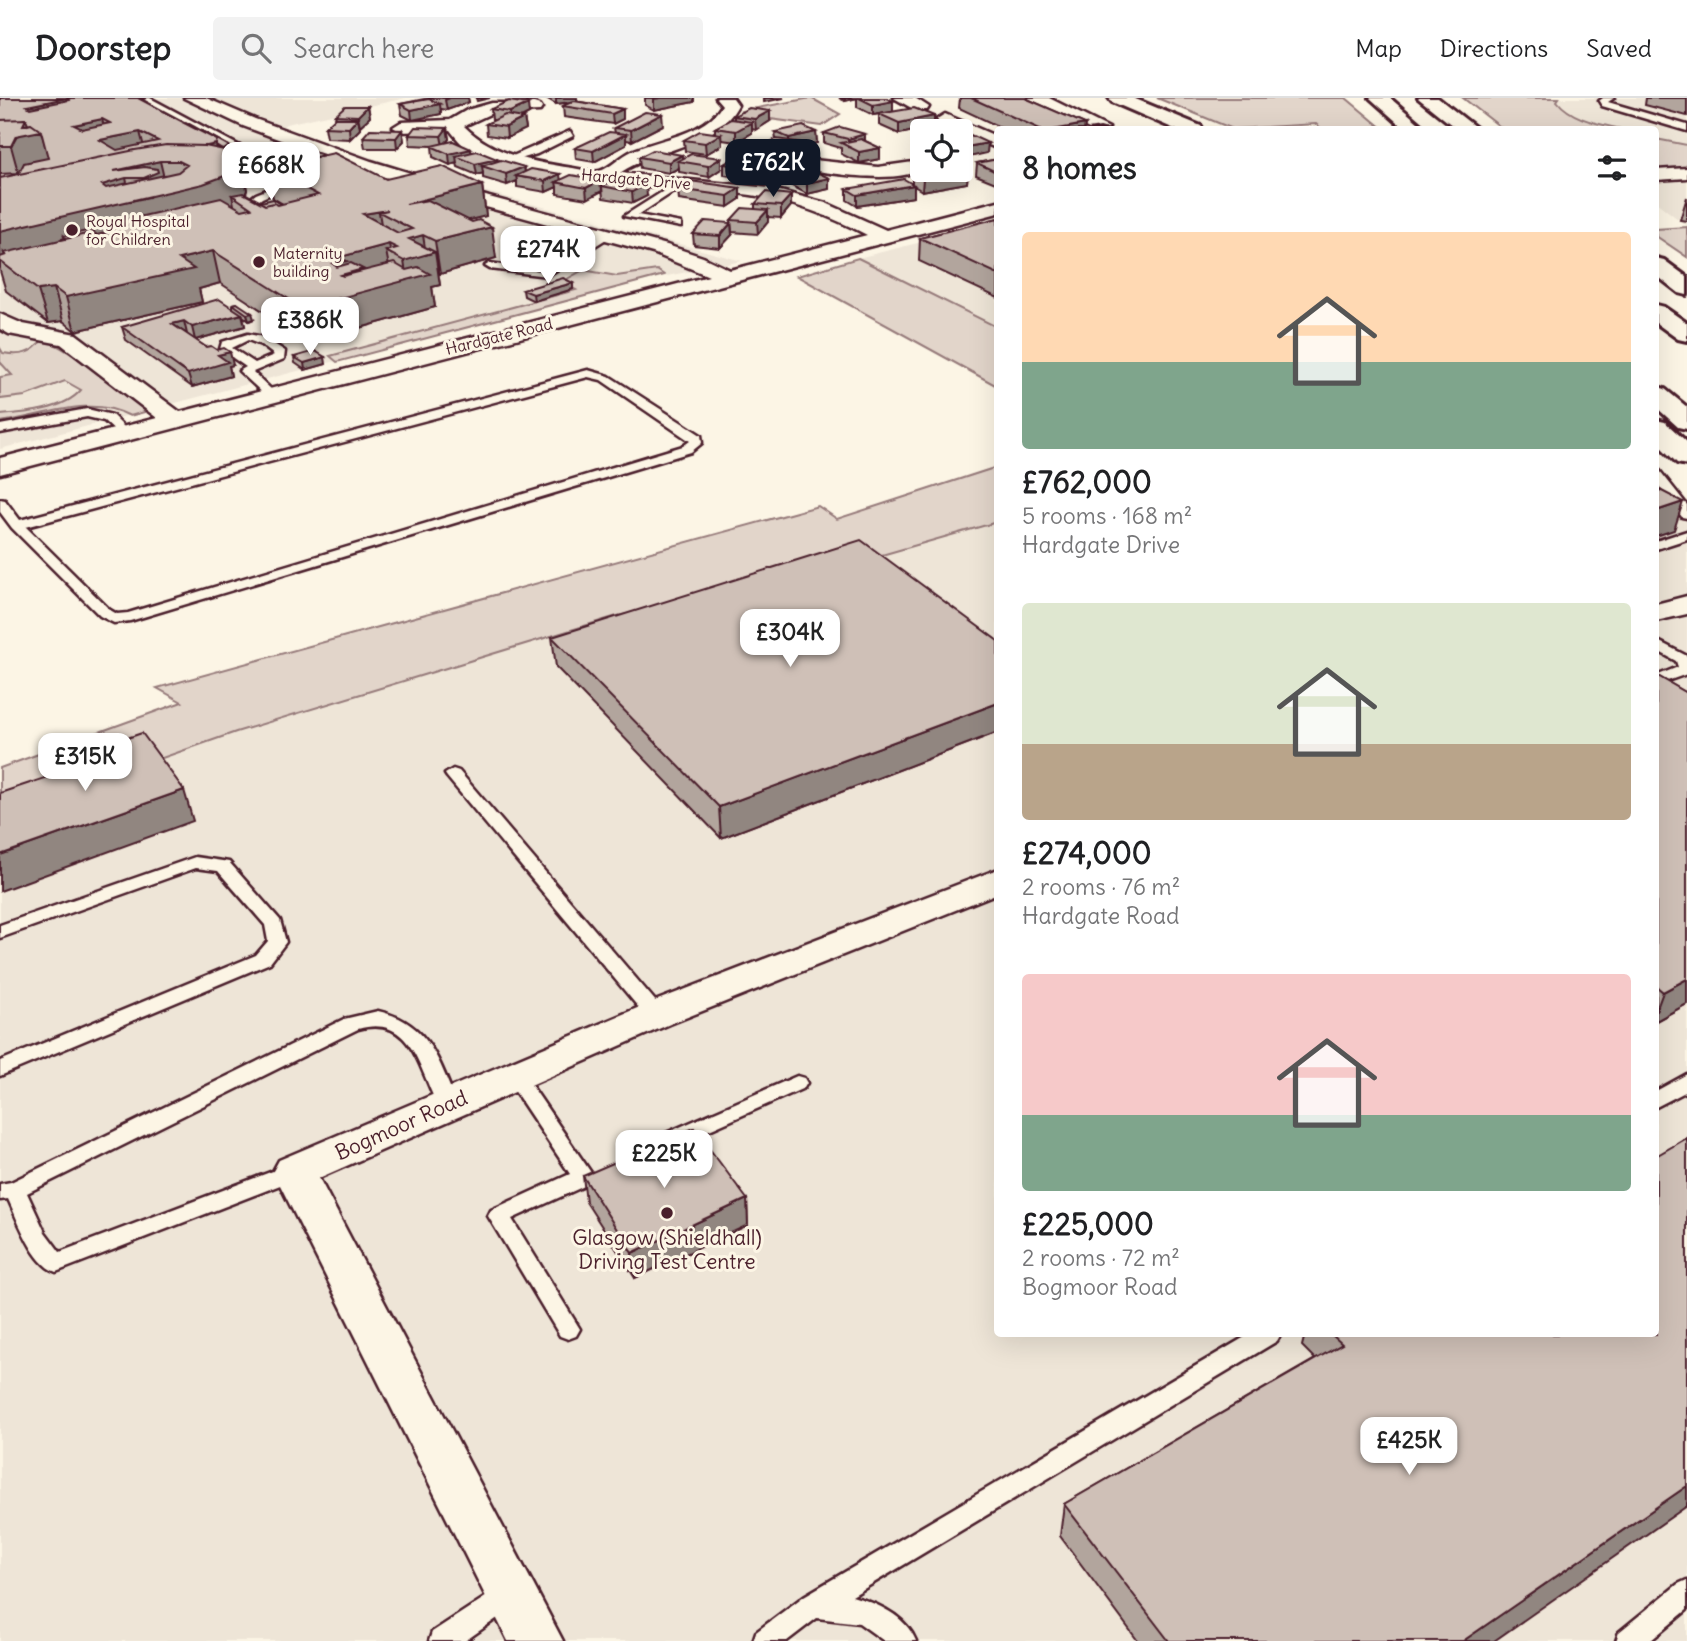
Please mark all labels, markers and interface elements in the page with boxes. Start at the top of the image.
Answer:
search box [213,17,703,80]
text: Doorstep [35,27,171,69]
icon: search [237,29,275,67]
text: Search here [293,32,434,65]
text: Map [1355,33,1402,63]
text: Directions [1440,33,1548,63]
text: Saved [1586,33,1652,63]
map controls [910,119,973,182]
button: locate [910,119,973,182]
pin: £762K [724,140,822,199]
pin: £668K [222,142,320,202]
text: £762K [741,147,805,176]
text: 8 homes [1022,149,1137,187]
icon: filters [1593,149,1631,187]
text: £668K [238,150,304,179]
street label: Hardgate Drive [580,164,692,194]
place label: Royal Hospital for Children [86,211,189,249]
marker: Royal Hospital for Children [64,222,80,238]
pin: £274K [499,226,597,286]
text: £274K [516,234,580,263]
place label: Maternity building [273,243,343,281]
marker: Maternity building [251,254,267,270]
icon: home [1264,278,1390,404]
pin: £386K [261,298,359,357]
text: £386K [277,305,343,334]
street label: Hardgate Road [443,313,555,359]
text: £762,000 [1022,463,1152,501]
text: 5 rooms · 168 m² [1022,501,1192,530]
text: Hardgate Drive [1022,530,1180,559]
pin: £304K [741,610,839,669]
text: £304K [756,617,824,646]
icon: home [1264,649,1390,775]
pin: £315K [36,734,134,793]
text: £315K [54,741,116,770]
text: £274,000 [1022,834,1151,872]
text: 2 rooms · 76 m² [1022,872,1180,901]
text: Hardgate Road [1022,901,1180,930]
icon: home [1264,1020,1390,1146]
street label: Bogmoor Road [331,1084,471,1166]
pin: £225K [615,1130,713,1190]
text: £225K [632,1138,696,1167]
marker: Glasgow (Shieldhall) Driving Test Centre [659,1205,675,1221]
text: £225,000 [1022,1205,1154,1243]
place label: Glasgow (Shieldhall) Driving Test Centre [572,1224,762,1275]
text: 2 rooms · 72 m² [1022,1243,1180,1272]
text: Bogmoor Road [1022,1272,1178,1301]
pin: £425K [1360,1418,1458,1477]
text: £425K [1376,1425,1442,1454]

